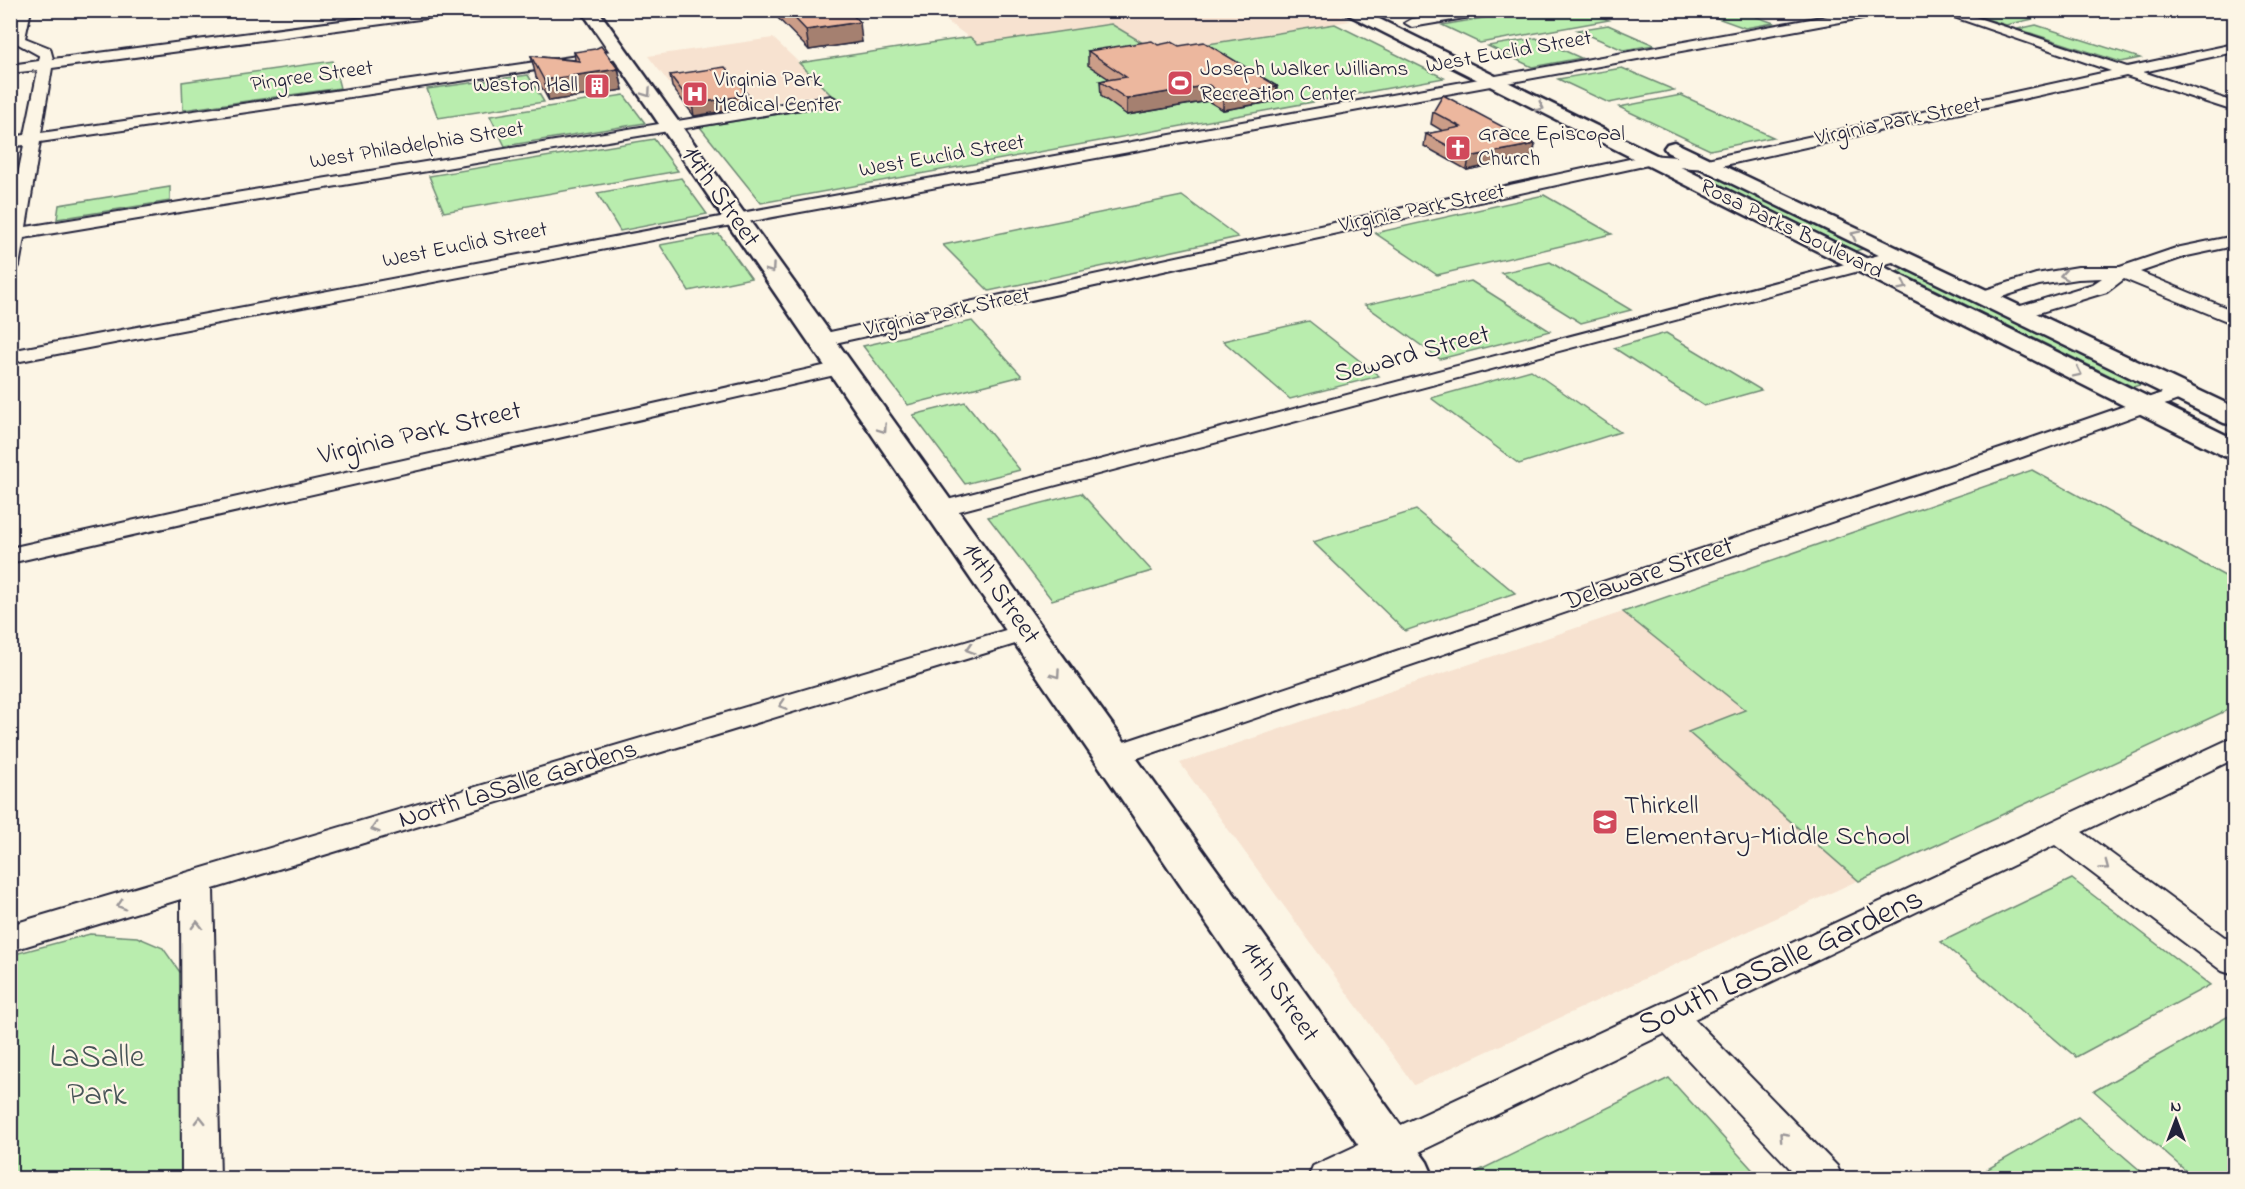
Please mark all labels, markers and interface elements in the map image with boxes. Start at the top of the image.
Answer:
street label: West Euclid Street [1424,23,1595,83]
street label: Pingree Street [249,52,376,102]
place label: Joseph Walker Williams Recreation Center [1200,54,1409,111]
place label: Virginia Park Medical Center [713,65,841,122]
sports icon: Joseph Walker Williams Recreation Center [1165,68,1195,98]
place label: Weston Hall [473,70,578,102]
building icon: Weston Hall [582,71,612,101]
hospital icon: Virginia Park Medical Center [680,79,710,109]
one-way arrow [640,86,651,97]
street label: Virginia Park Street [1811,89,1985,156]
one-way arrow [1534,100,1545,111]
street label: West Philadelphia Street [307,113,527,179]
place label: Grace Episcopal Church [1478,119,1625,176]
street label: West Euclid Street [857,127,1028,187]
church icon: Grace Episcopal Church [1443,133,1473,163]
street label: 14th Street [671,138,769,256]
street label: Rosa Parks Boulevard [1694,172,1888,288]
street label: Virginia Park Street [1335,176,1509,243]
street label: West Euclid Street [380,214,551,278]
one-way arrow [1850,230,1861,242]
one-way arrow [764,263,775,274]
one-way arrow [2059,269,2068,281]
one-way arrow [1897,279,1908,290]
street label: Virginia Park Street [860,280,1034,347]
street label: Seward Street [1330,315,1494,395]
one-way arrow [2072,365,2083,377]
street label: Virginia Park Street [314,392,525,477]
one-way arrow [876,422,887,433]
street label: Delaware Street [1556,527,1739,623]
street label: 14th Street [951,535,1049,653]
one-way arrow [965,642,976,654]
one-way arrow [1049,668,1060,679]
one-way arrow [778,698,789,710]
street label: North LaSalle Gardens [394,730,642,840]
place label: Thirkell Elementary-Middle School [1624,787,1909,857]
school or university icon: Thirkell Elementary-Middle School [1590,807,1620,837]
one-way arrow [371,821,381,833]
one-way arrow [2098,858,2109,869]
street label: South LaSalle Gardens [1630,876,1932,1050]
one-way arrow [116,898,127,910]
one-way arrow [191,921,204,930]
street label: 14th Street [1230,933,1328,1051]
park label: LaSalle Park [50,1034,145,1120]
north arrow [2146,1090,2206,1150]
text: N [2171,1095,2182,1119]
one-way arrow [194,1116,206,1125]
one-way arrow [1779,1132,1790,1143]

